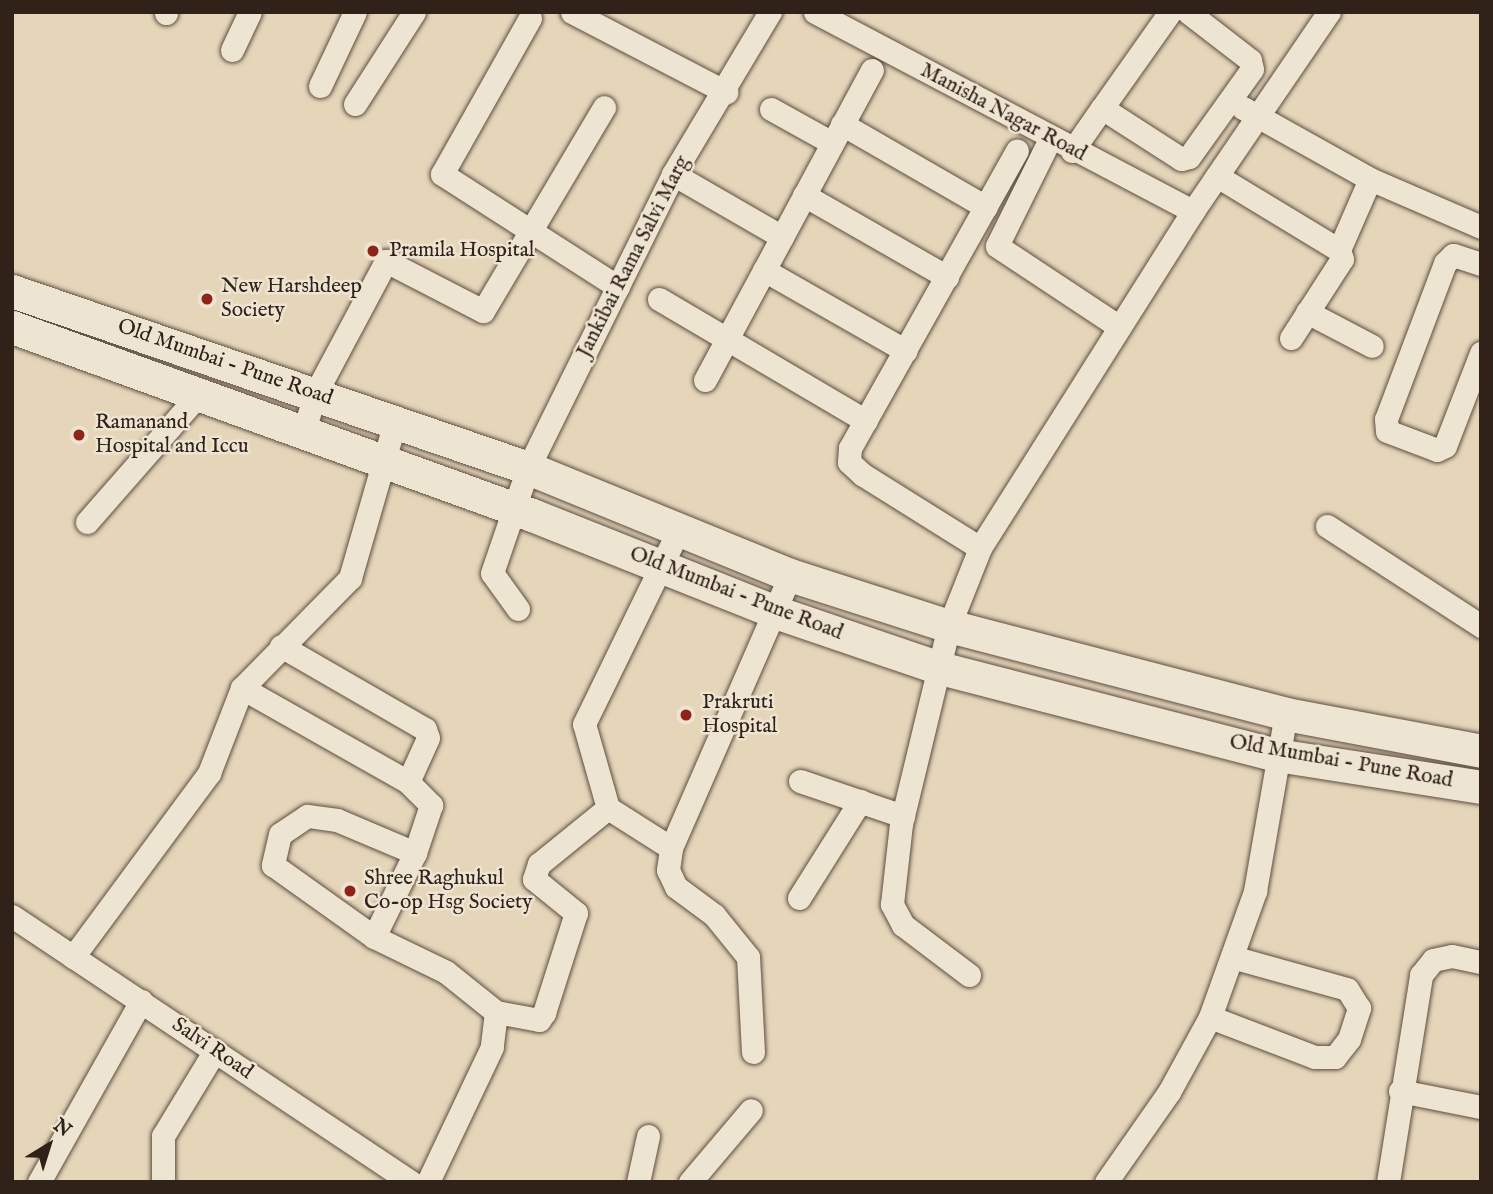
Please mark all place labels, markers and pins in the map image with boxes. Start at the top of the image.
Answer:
place label: Pramila Hospital [389,238,534,264]
marker: Pramila Hospital [363,241,383,261]
place label: New Harshdeep Society [221,274,362,324]
marker: New Harshdeep Society [199,291,215,307]
place label: Ramanand Hospital and Iccu [95,410,249,460]
marker: Ramanand Hospital and Iccu [69,425,89,445]
place label: Prakruti Hospital [702,690,777,740]
marker: Prakruti Hospital [676,705,696,725]
place label: Shree Raghukul Co-op Hsg Society [364,866,533,916]
marker: Shree Raghukul Co-op Hsg Society [342,883,358,899]

